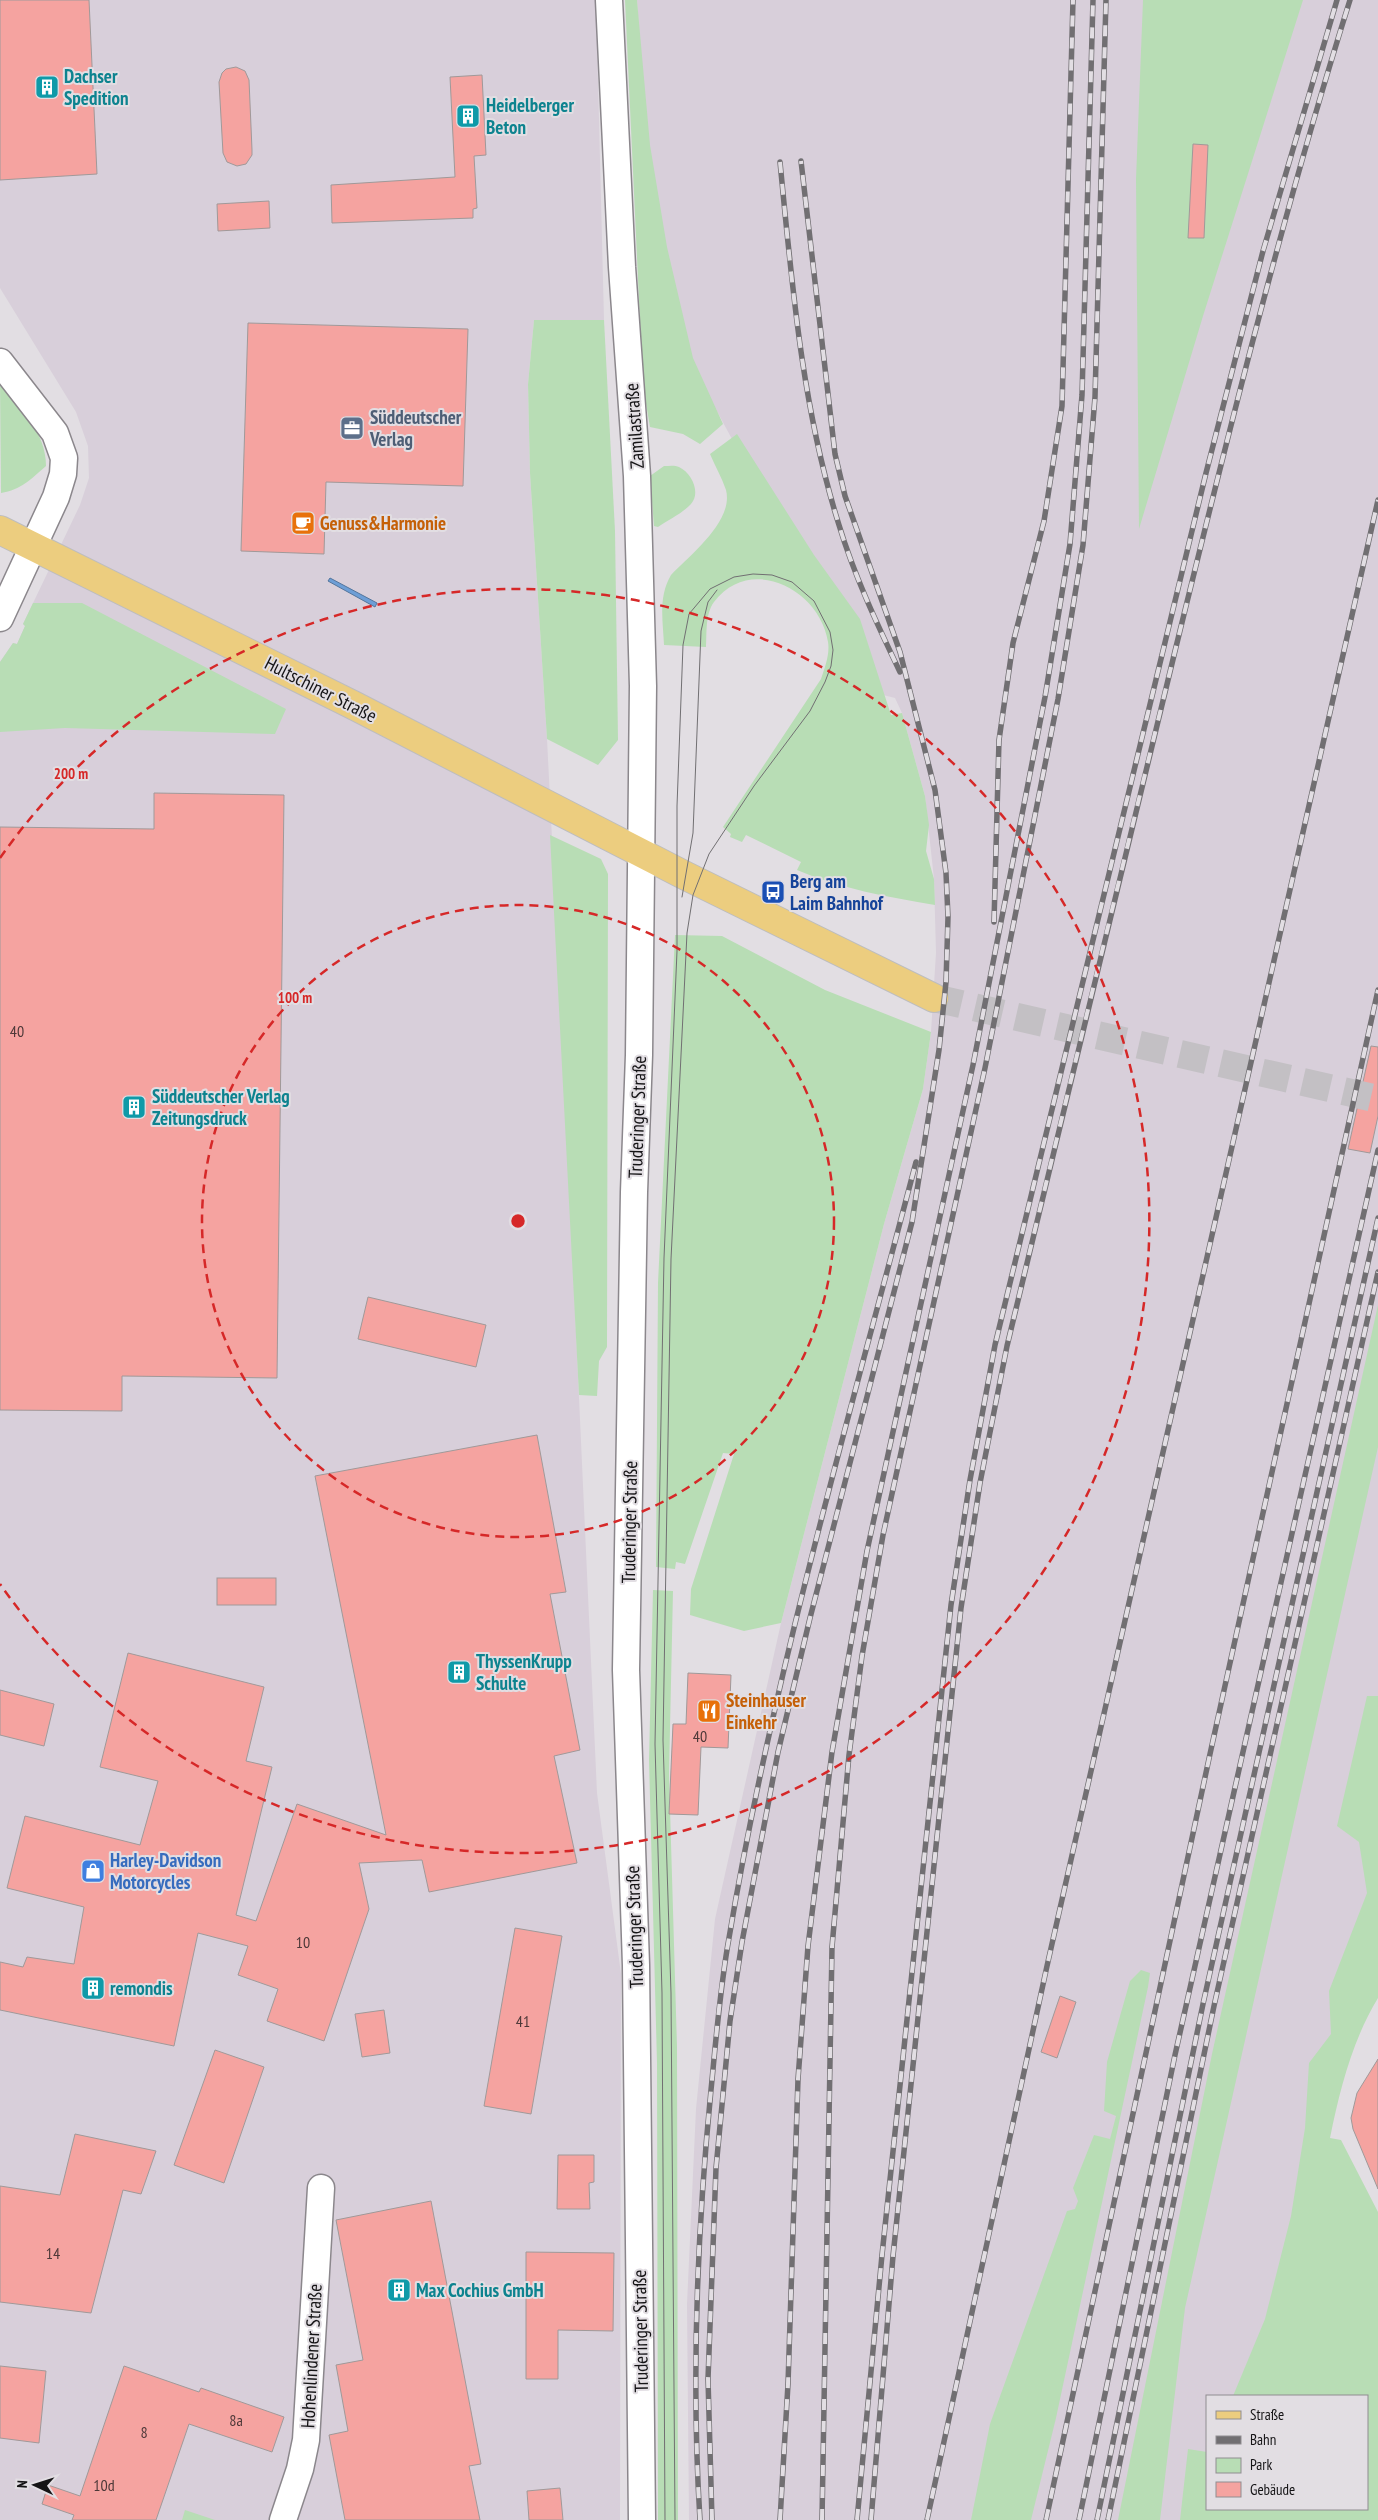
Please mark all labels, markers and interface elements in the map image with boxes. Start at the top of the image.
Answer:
place label: Dachser Spedition [64,64,129,110]
building icon: Dachser Spedition [34,74,60,100]
place label: Heidelberger Beton [486,93,574,139]
building icon: Heidelberger Beton [455,103,481,129]
street label: Zamilastraße [619,382,649,470]
place label: Süddeutscher Verlag [369,405,462,451]
office icon: Süddeutscher Verlag [339,415,365,441]
cafe icon: Genuss&Harmonie [290,510,316,536]
place label: Genuss&Harmonie [320,511,446,535]
street label: Hultschiner Straße [261,651,381,728]
text: 200 m [54,764,88,783]
place label: Berg am Laim Bahnhof [790,869,884,915]
bus stop icon: Berg am Laim Bahnhof [760,879,786,905]
text: 100 m [278,988,312,1007]
house number: 40 [10,1021,24,1041]
street label: Truderinger Straße [623,1055,651,1179]
place label: Süddeutscher Verlag Zeitungsdruck [152,1084,290,1130]
building icon: Süddeutscher Verlag Zeitungsdruck [121,1094,147,1120]
centre of rings [509,1212,527,1230]
street label: Truderinger Straße [616,1460,642,1584]
place label: ThyssenKrupp Schulte [476,1649,572,1695]
building icon: ThyssenKrupp Schulte [446,1659,472,1685]
place label: Steinhauser Einkehr [726,1688,806,1734]
restaurant icon: Steinhauser Einkehr [696,1698,722,1724]
house number: 40 [693,1726,707,1746]
place label: Harley-Davidson Motorcycles [110,1848,221,1894]
shop icon: Harley-Davidson Motorcycles [80,1858,106,1884]
street label: Truderinger Straße [620,1865,648,1989]
house number: 10 [296,1932,310,1952]
building icon: remondis [80,1975,106,2001]
place label: remondis [110,1976,173,2000]
house number: 41 [516,2011,530,2031]
house number: 14 [46,2243,60,2263]
street label: Truderinger Straße [627,2269,653,2393]
building icon: Max Cochius GmbH [386,2277,412,2303]
place label: Max Cochius GmbH [416,2278,544,2302]
street label: Hohenlindener Straße [295,2283,327,2429]
legend [1206,2395,1368,2510]
text: Straße [1250,2405,1284,2424]
house number: 8a [229,2410,243,2430]
house number: 8 [140,2422,148,2442]
text: Bahn [1250,2430,1276,2449]
text: Park [1250,2455,1272,2474]
north arrow [10,2460,60,2510]
house number: 10d [93,2475,115,2495]
text: N [13,2480,31,2488]
text: Gebäude [1250,2480,1295,2499]

